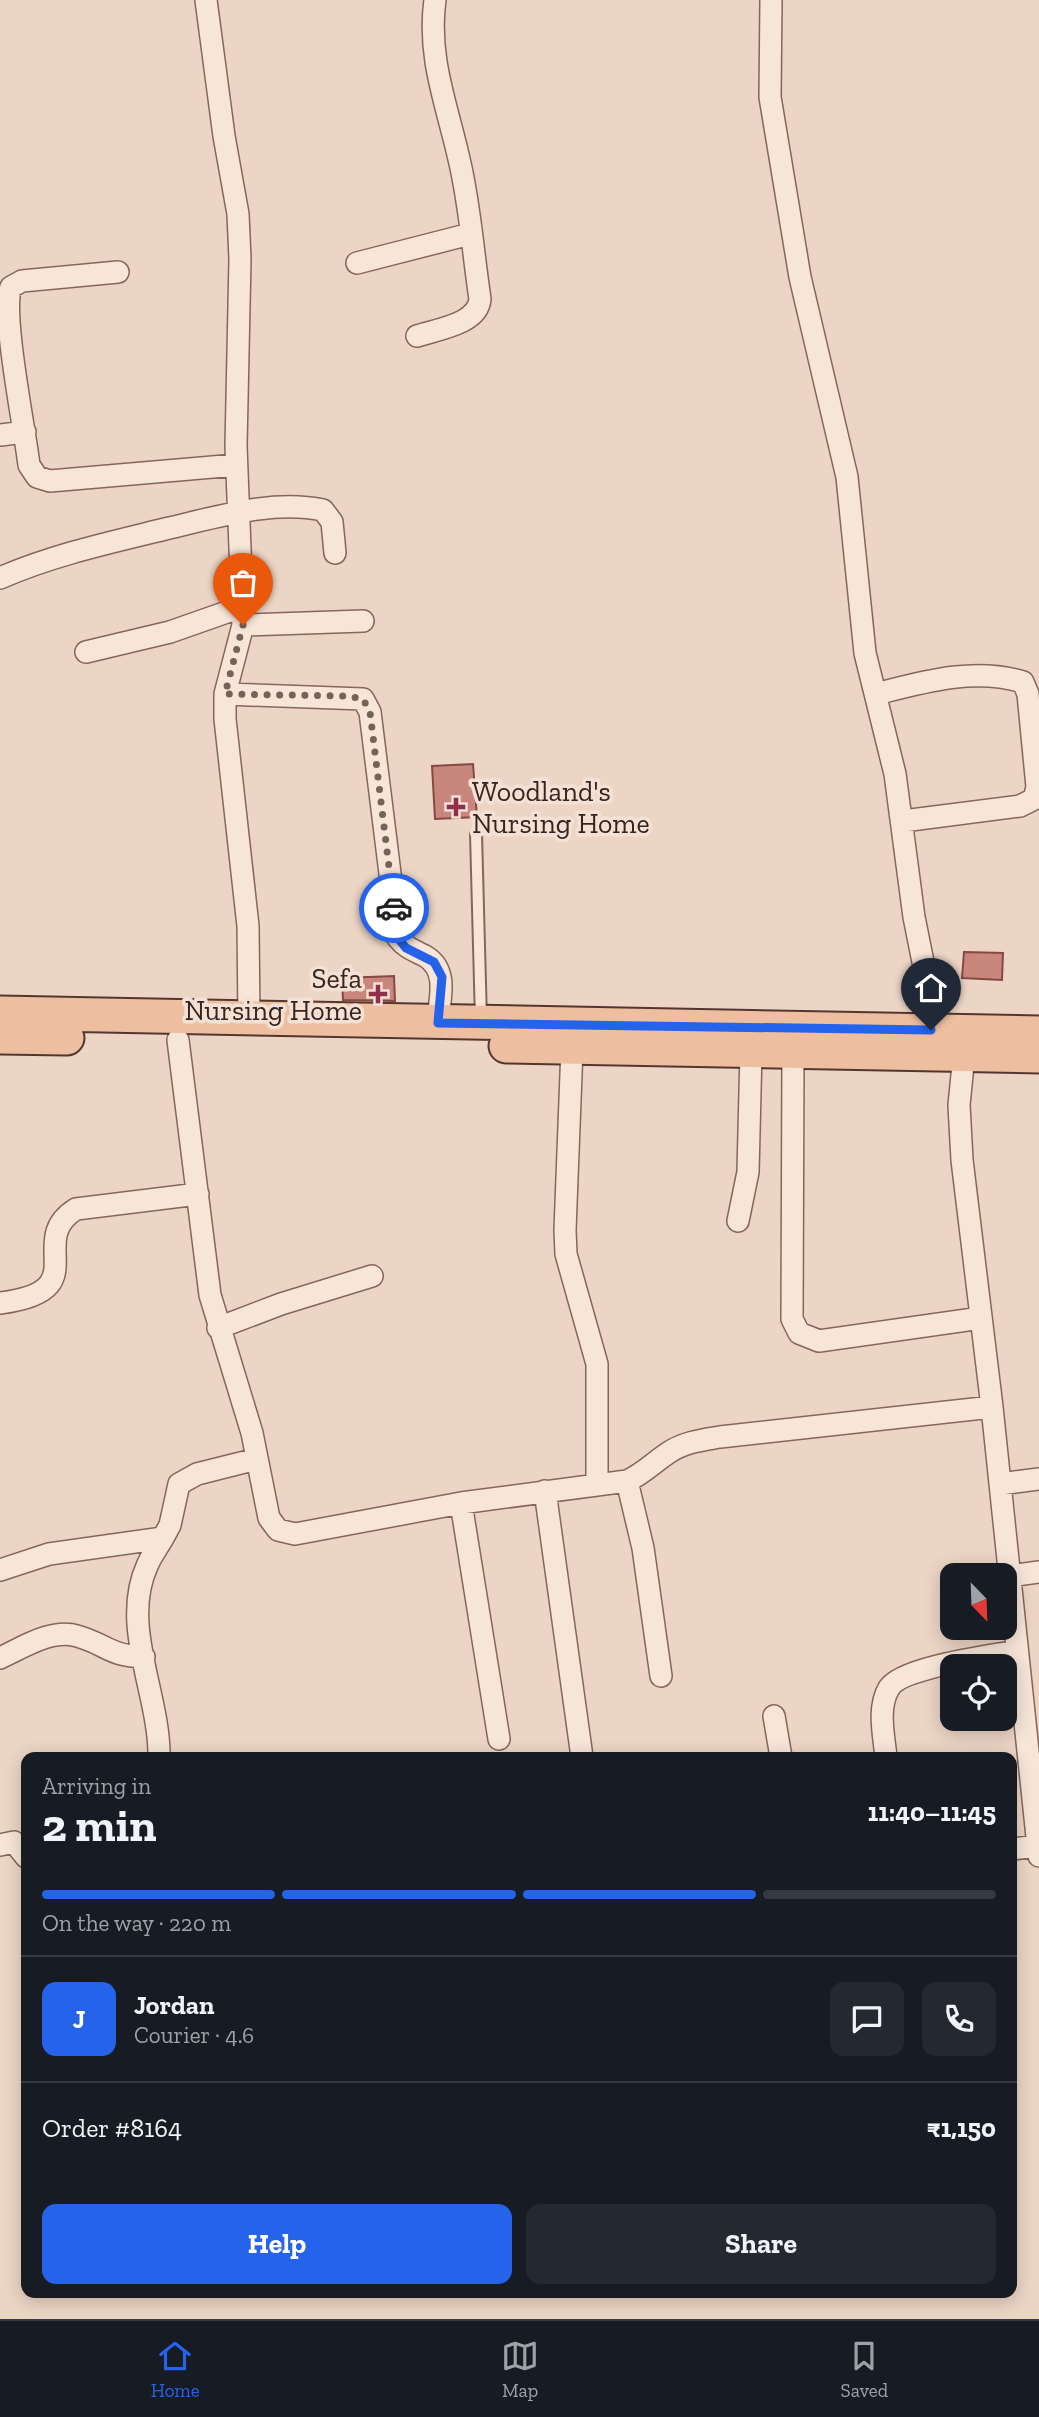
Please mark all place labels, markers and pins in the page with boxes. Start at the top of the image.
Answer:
pin [213,553,273,625]
place label: Woodland's Nursing Home [472,775,650,840]
marker: Woodland's Nursing Home [446,797,466,817]
pin [901,958,961,1030]
place label: Sefa Nursing Home [184,962,362,1027]
marker: Sefa Nursing Home [368,984,388,1004]

